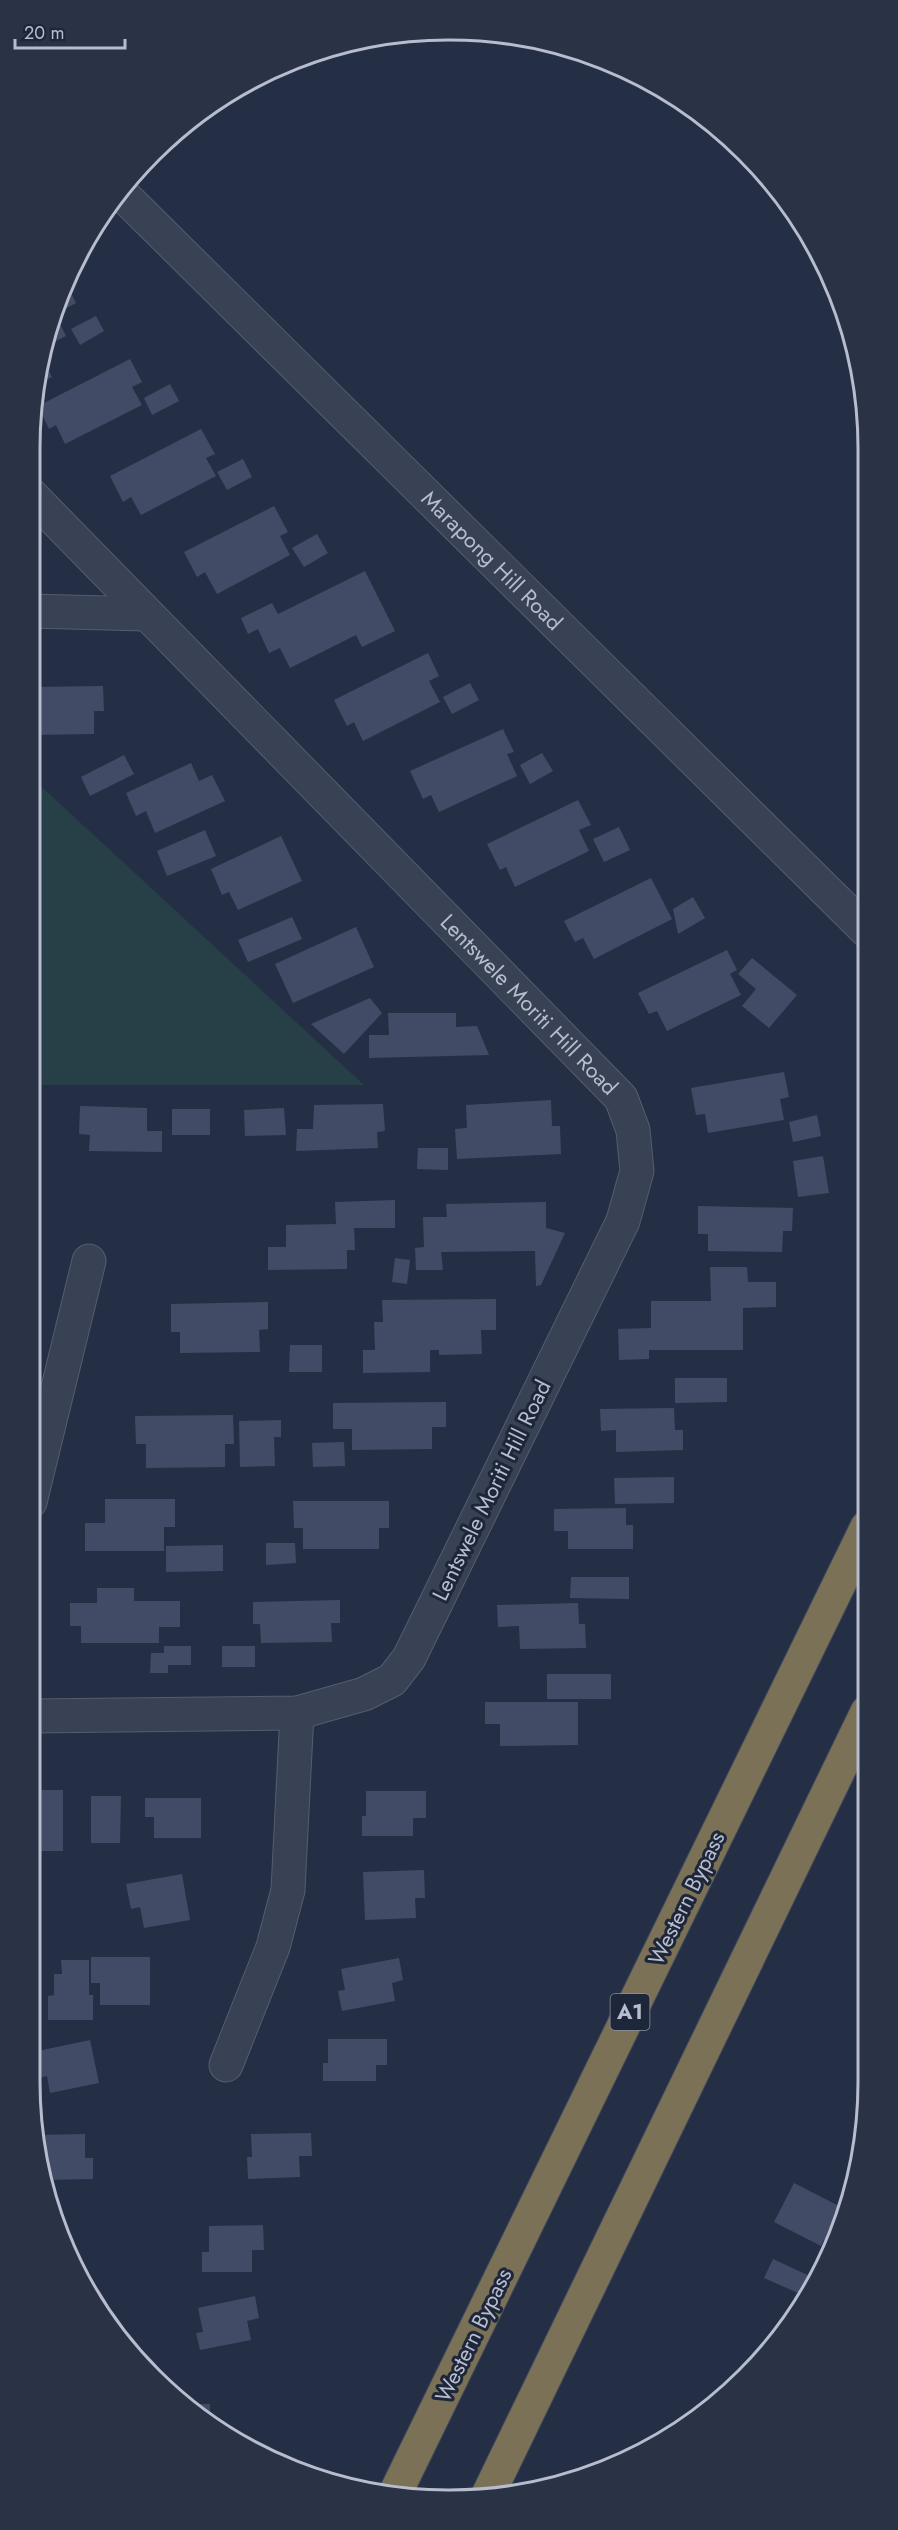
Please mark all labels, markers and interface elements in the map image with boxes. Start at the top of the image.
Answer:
scale bar [15,12,124,50]
text: 20 m [24,20,64,46]
street label: Marapong Hill Road [414,483,570,638]
street label: Lentswele Moriti Hill Road [433,907,626,1102]
street label: Lentswele Moriti Hill Road [424,1374,558,1606]
street label: Western Bypass [640,1826,732,1970]
road number: A1 [610,1994,650,2030]
street label: Western Bypass [427,2263,519,2407]

